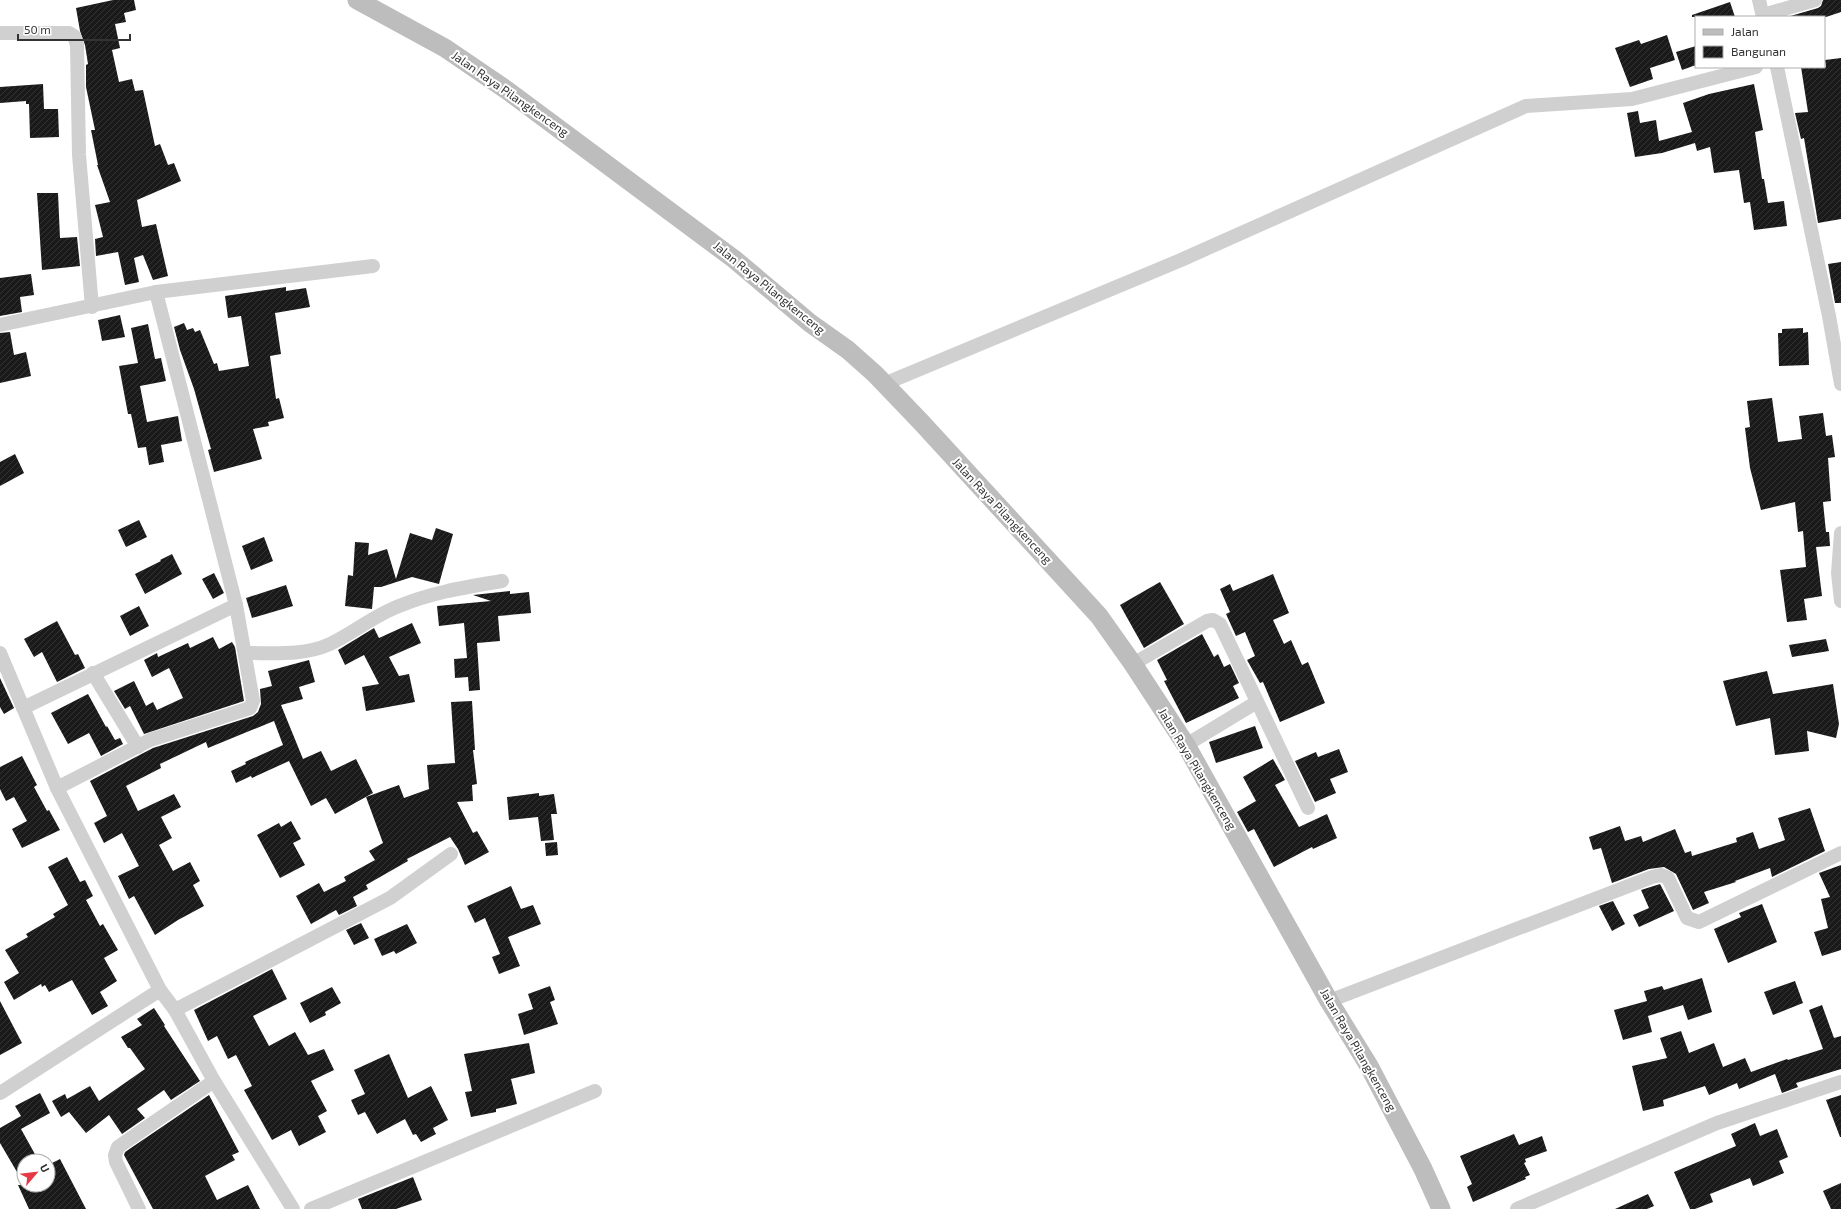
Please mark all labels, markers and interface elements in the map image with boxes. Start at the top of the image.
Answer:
scale bar [18,16,130,42]
legend [1695,16,1825,68]
text: 50 m [24,22,51,36]
text: Jalan [1731,24,1759,38]
text: Bangunan [1731,44,1786,58]
street label: Jalan Raya Pilangkenceng [450,48,572,139]
street label: Jalan Raya Pilangkenceng [711,238,828,337]
street label: Jalan Raya Pilangkenceng [950,455,1055,566]
street label: Jalan Raya Pilangkenceng [1156,705,1240,832]
street label: Jalan Raya Pilangkenceng [1318,986,1400,1114]
north arrow [16,1153,56,1193]
text: U [38,1162,53,1174]

